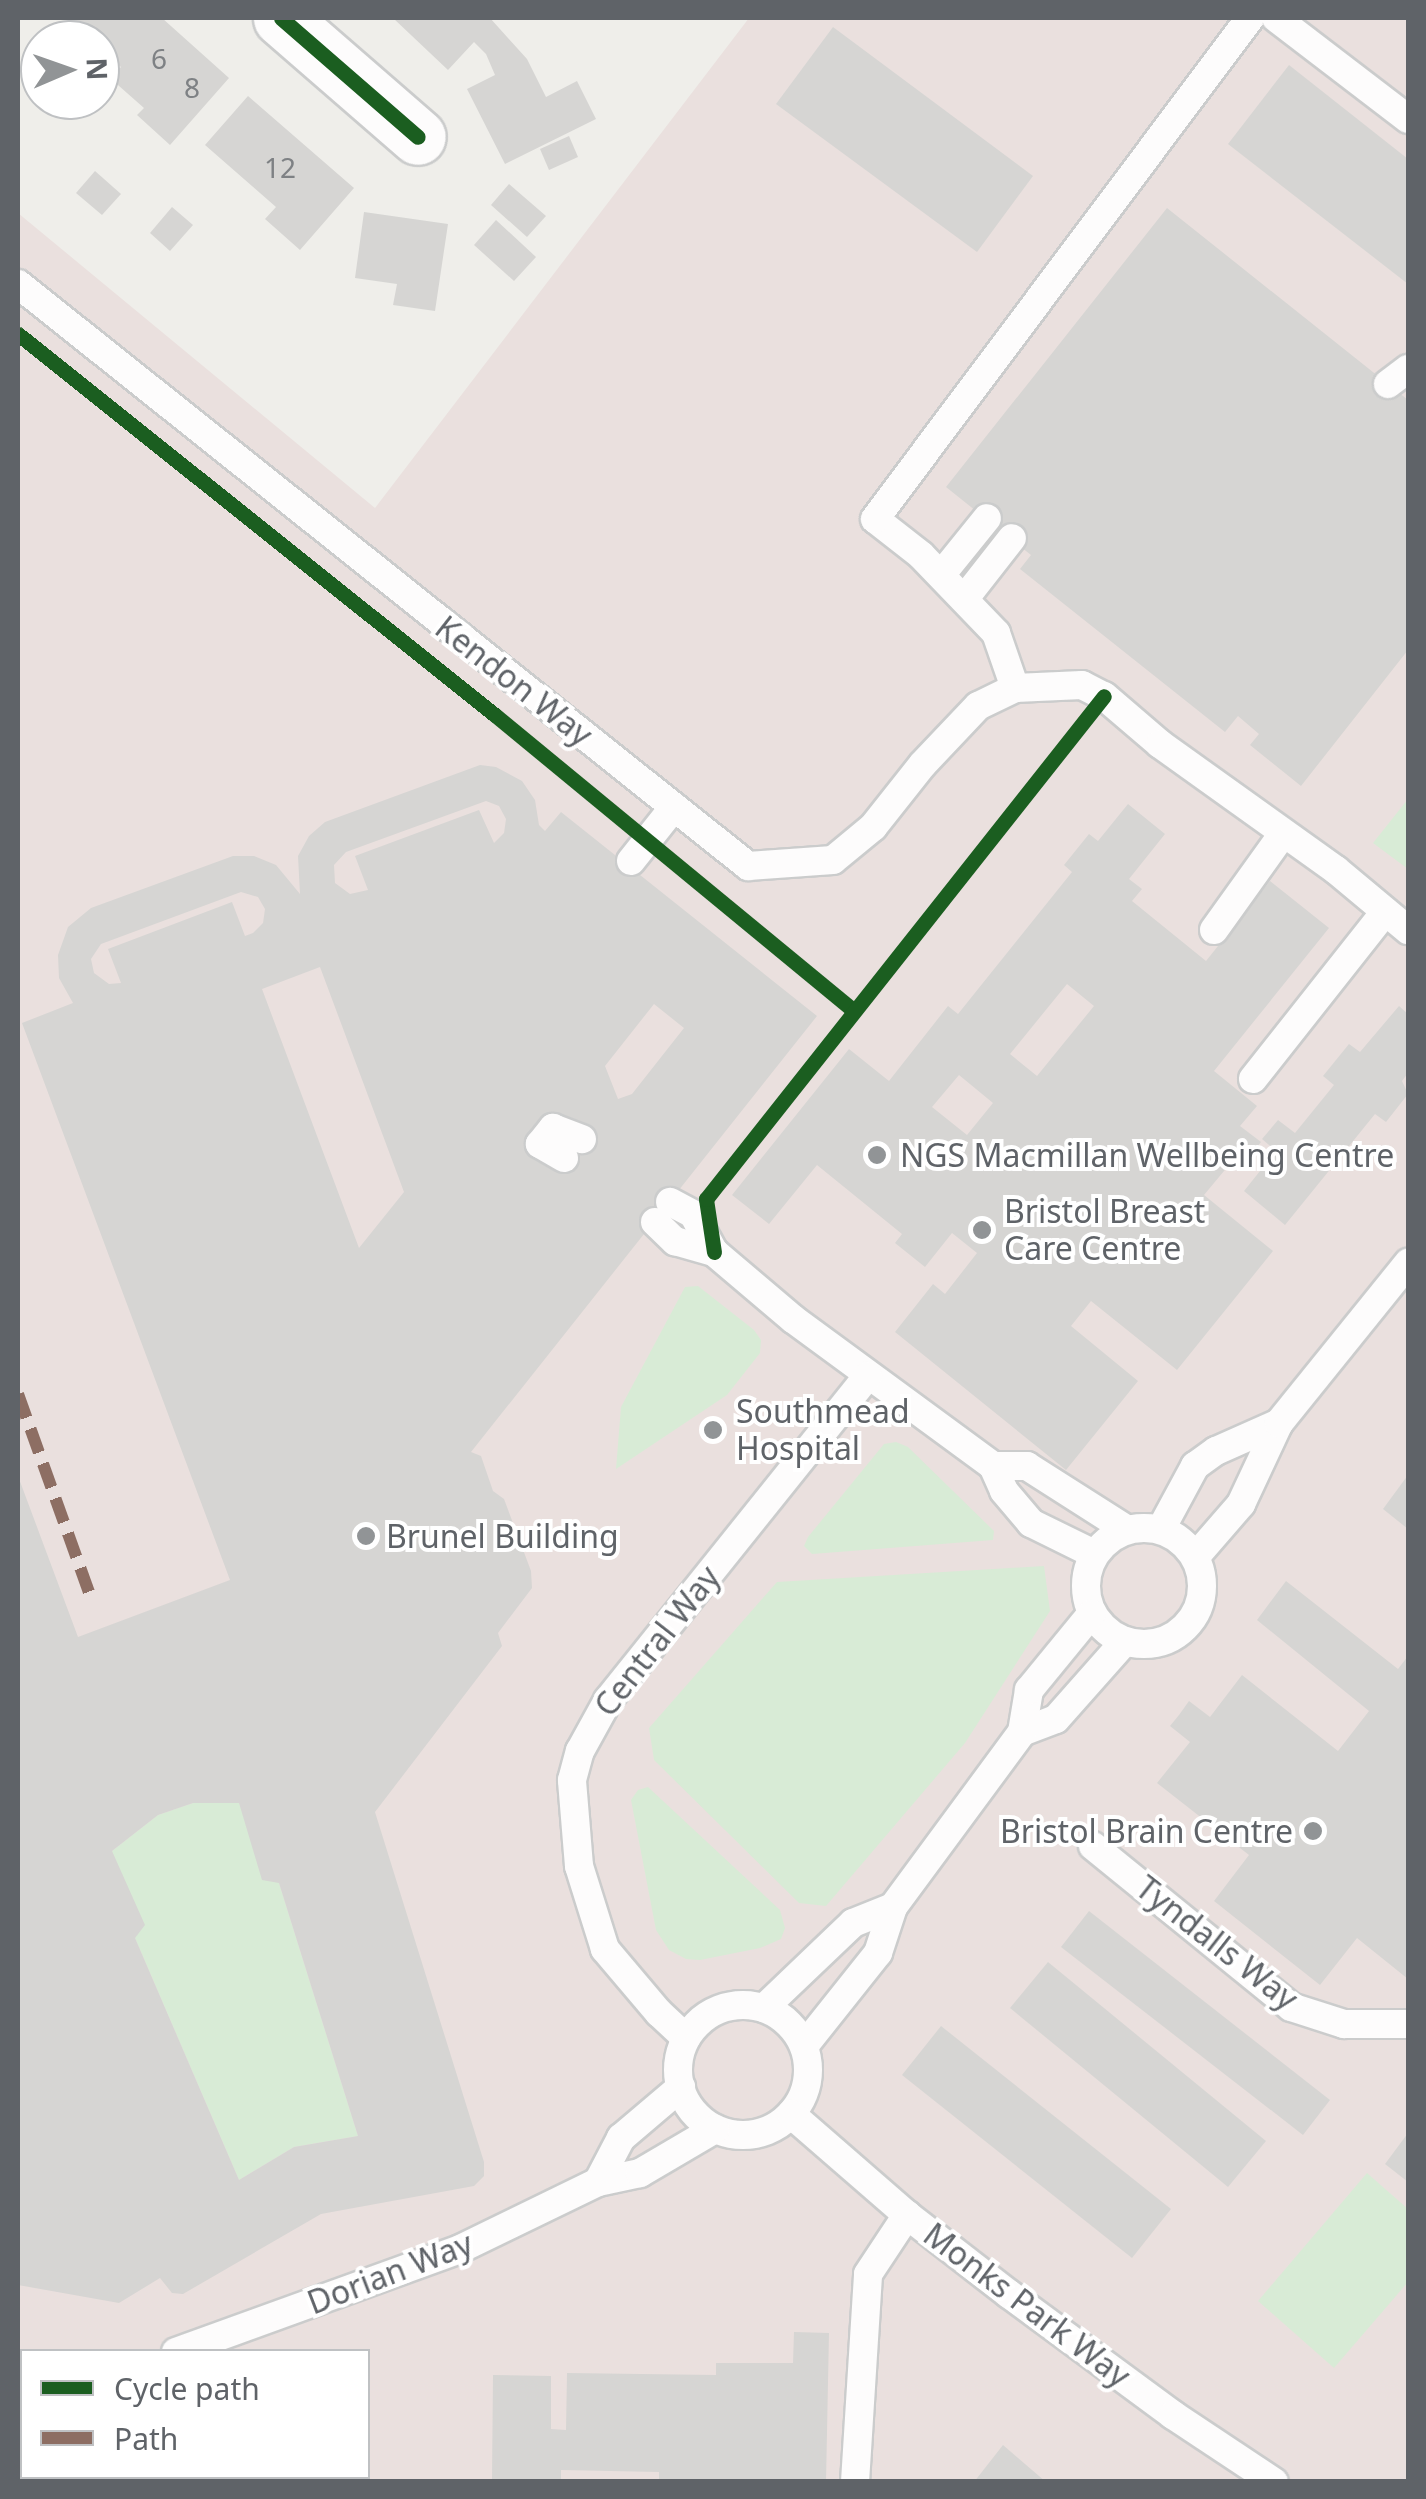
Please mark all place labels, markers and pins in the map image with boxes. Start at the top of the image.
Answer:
place label: NGS Macmillan Wellbeing Centre [900,1136,1394,1174]
marker: NGS Macmillan Wellbeing Centre [864,1142,890,1168]
place label: Bristol Breast Care Centre [1004,1193,1205,1268]
marker: Bristol Breast Care Centre [969,1217,995,1243]
place label: Southmead Hospital [736,1393,910,1468]
marker: Southmead Hospital [700,1417,726,1443]
place label: Brunel Building [386,1517,619,1555]
marker: Brunel Building [355,1525,377,1547]
place label: Bristol Brain Centre [1000,1812,1293,1850]
marker: Bristol Brain Centre [1302,1820,1324,1842]

